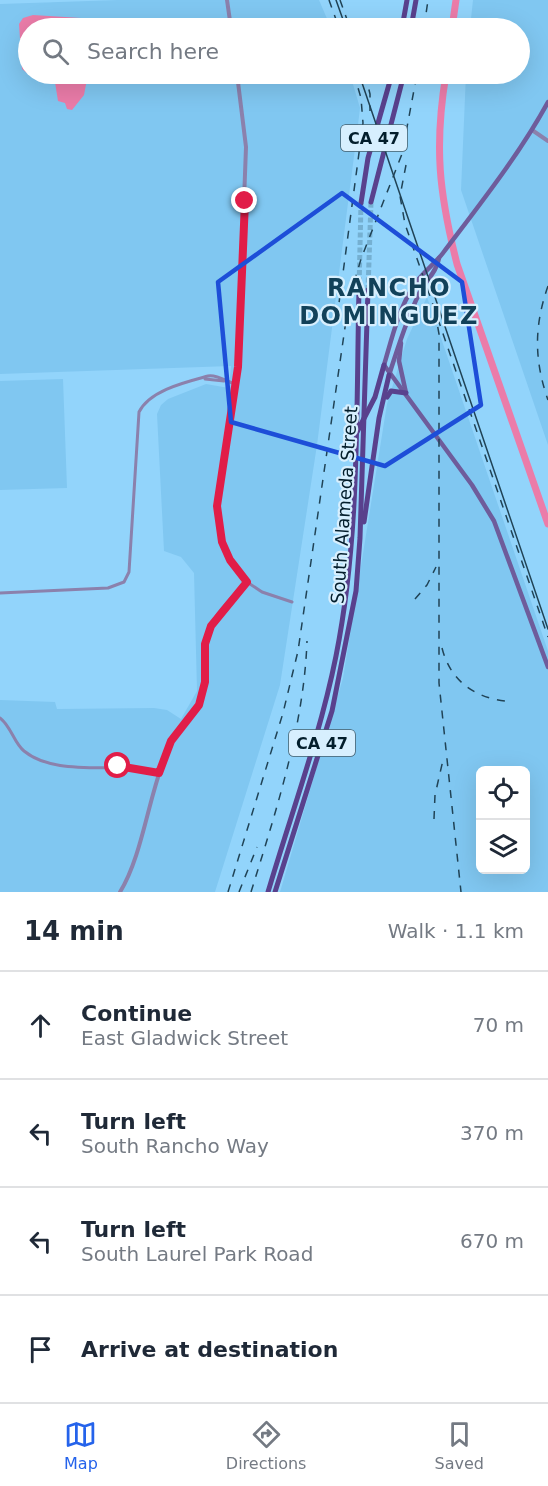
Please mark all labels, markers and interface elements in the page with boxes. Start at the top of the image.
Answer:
search box [18,18,530,84]
icon: search [39,35,72,68]
text: Search here [87,39,219,64]
road number: CA 47 [341,125,407,151]
route end [231,187,257,213]
district label: RANCHO DOMINGUEZ [299,274,479,330]
street label: South Alameda Street [327,406,361,604]
road number: CA 47 [289,730,355,756]
route start [104,752,130,778]
map controls [476,766,530,874]
button: locate [476,766,530,820]
button: layers [476,820,530,874]
text: 14 min [24,916,124,946]
text: Walk · 1.1 km [388,919,524,943]
text: Continue [81,1001,192,1026]
icon: ahead [24,1009,57,1042]
text: 70 m [473,1013,524,1037]
text: East Gladwick Street [81,1026,288,1050]
text: Turn left [81,1109,186,1134]
icon: left [24,1117,57,1150]
text: 370 m [460,1121,524,1145]
text: South Rancho Way [81,1134,269,1158]
text: Turn left [81,1217,186,1242]
icon: left [24,1225,57,1258]
text: 670 m [460,1229,524,1253]
text: South Laurel Park Road [81,1242,313,1266]
icon: arrive [24,1333,57,1366]
text: Arrive at destination [81,1337,338,1362]
tab: Map [64,1418,98,1473]
tab: Directions [226,1418,306,1473]
tab: Saved [435,1418,484,1473]

